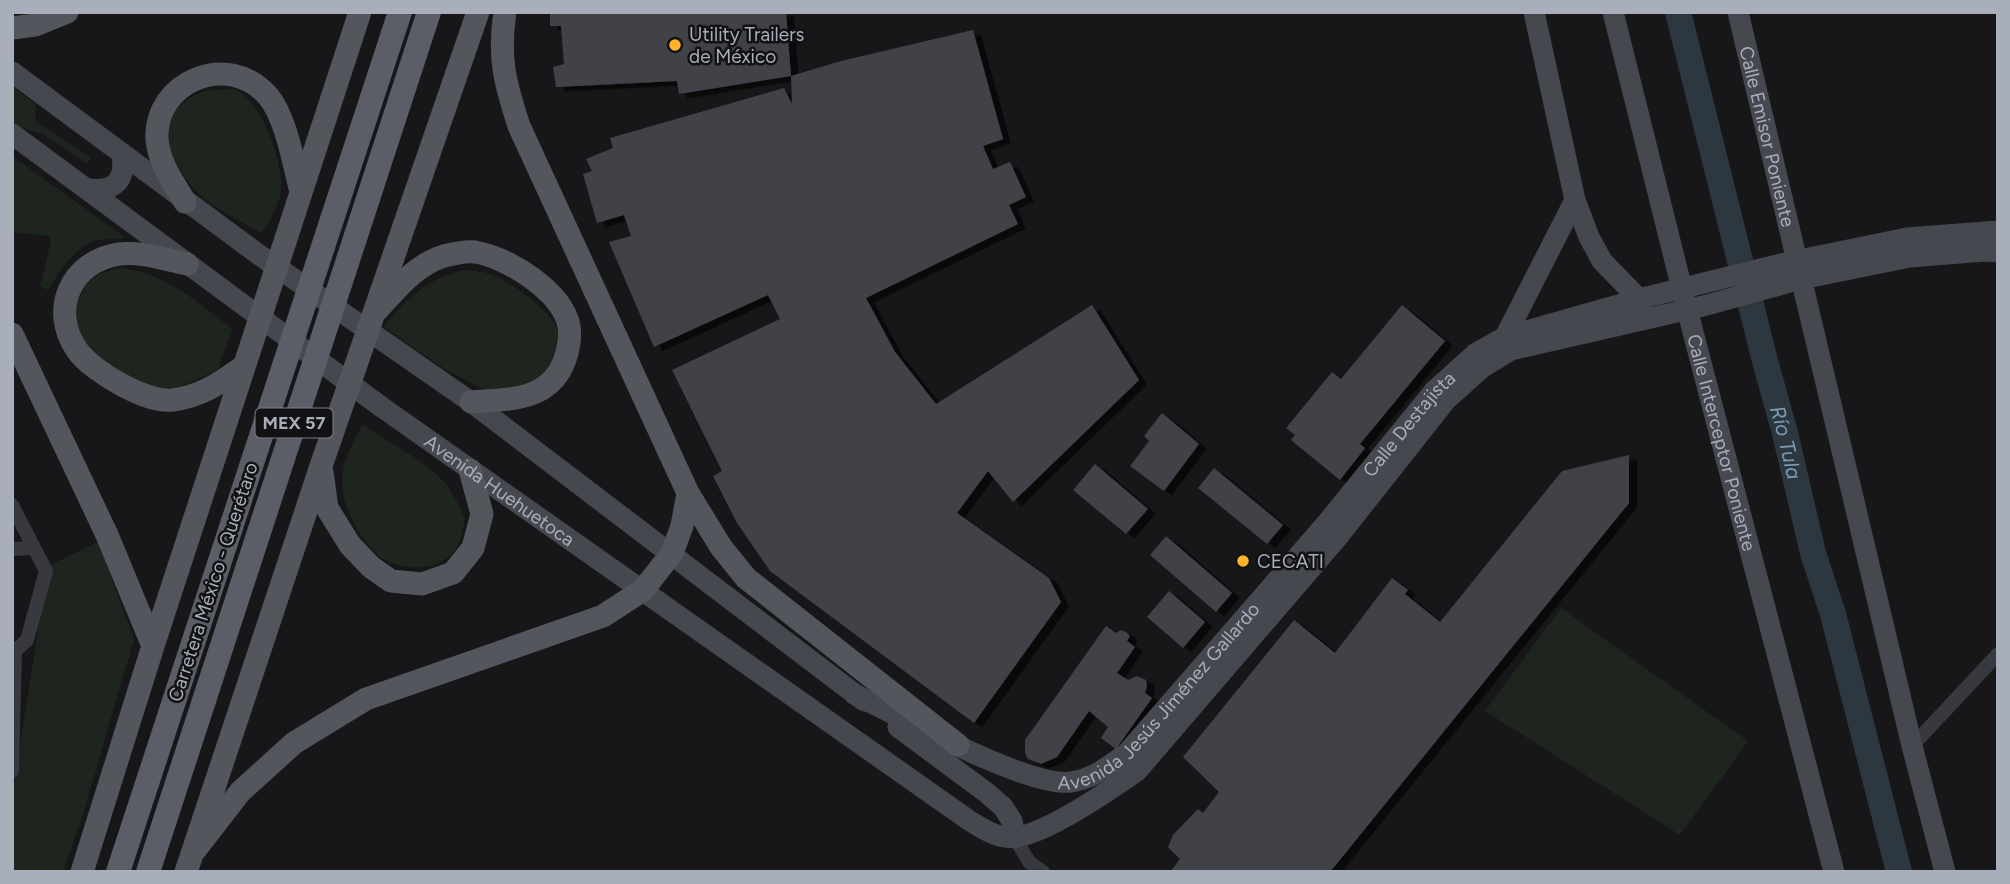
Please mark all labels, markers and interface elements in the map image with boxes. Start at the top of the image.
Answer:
place label: Utility Trailers de México [689,23,805,68]
marker: Utility Trailers de México [667,37,683,53]
street label: Calle Emisor Poniente [1735,44,1800,229]
street label: Calle Interceptor Poniente [1683,332,1761,553]
street label: Calle Destajista [1358,366,1460,481]
water label: Río Tula [1766,403,1808,482]
road number: MEX 57 [256,408,332,438]
street label: Avenida Huehuetoca [420,429,579,551]
street label: Carretera México - Querétaro [163,459,263,705]
place label: CECATI [1257,550,1324,573]
marker: CECATI [1235,553,1251,569]
street label: Avenida Jesús Jiménez Gallardo [1057,598,1264,794]

